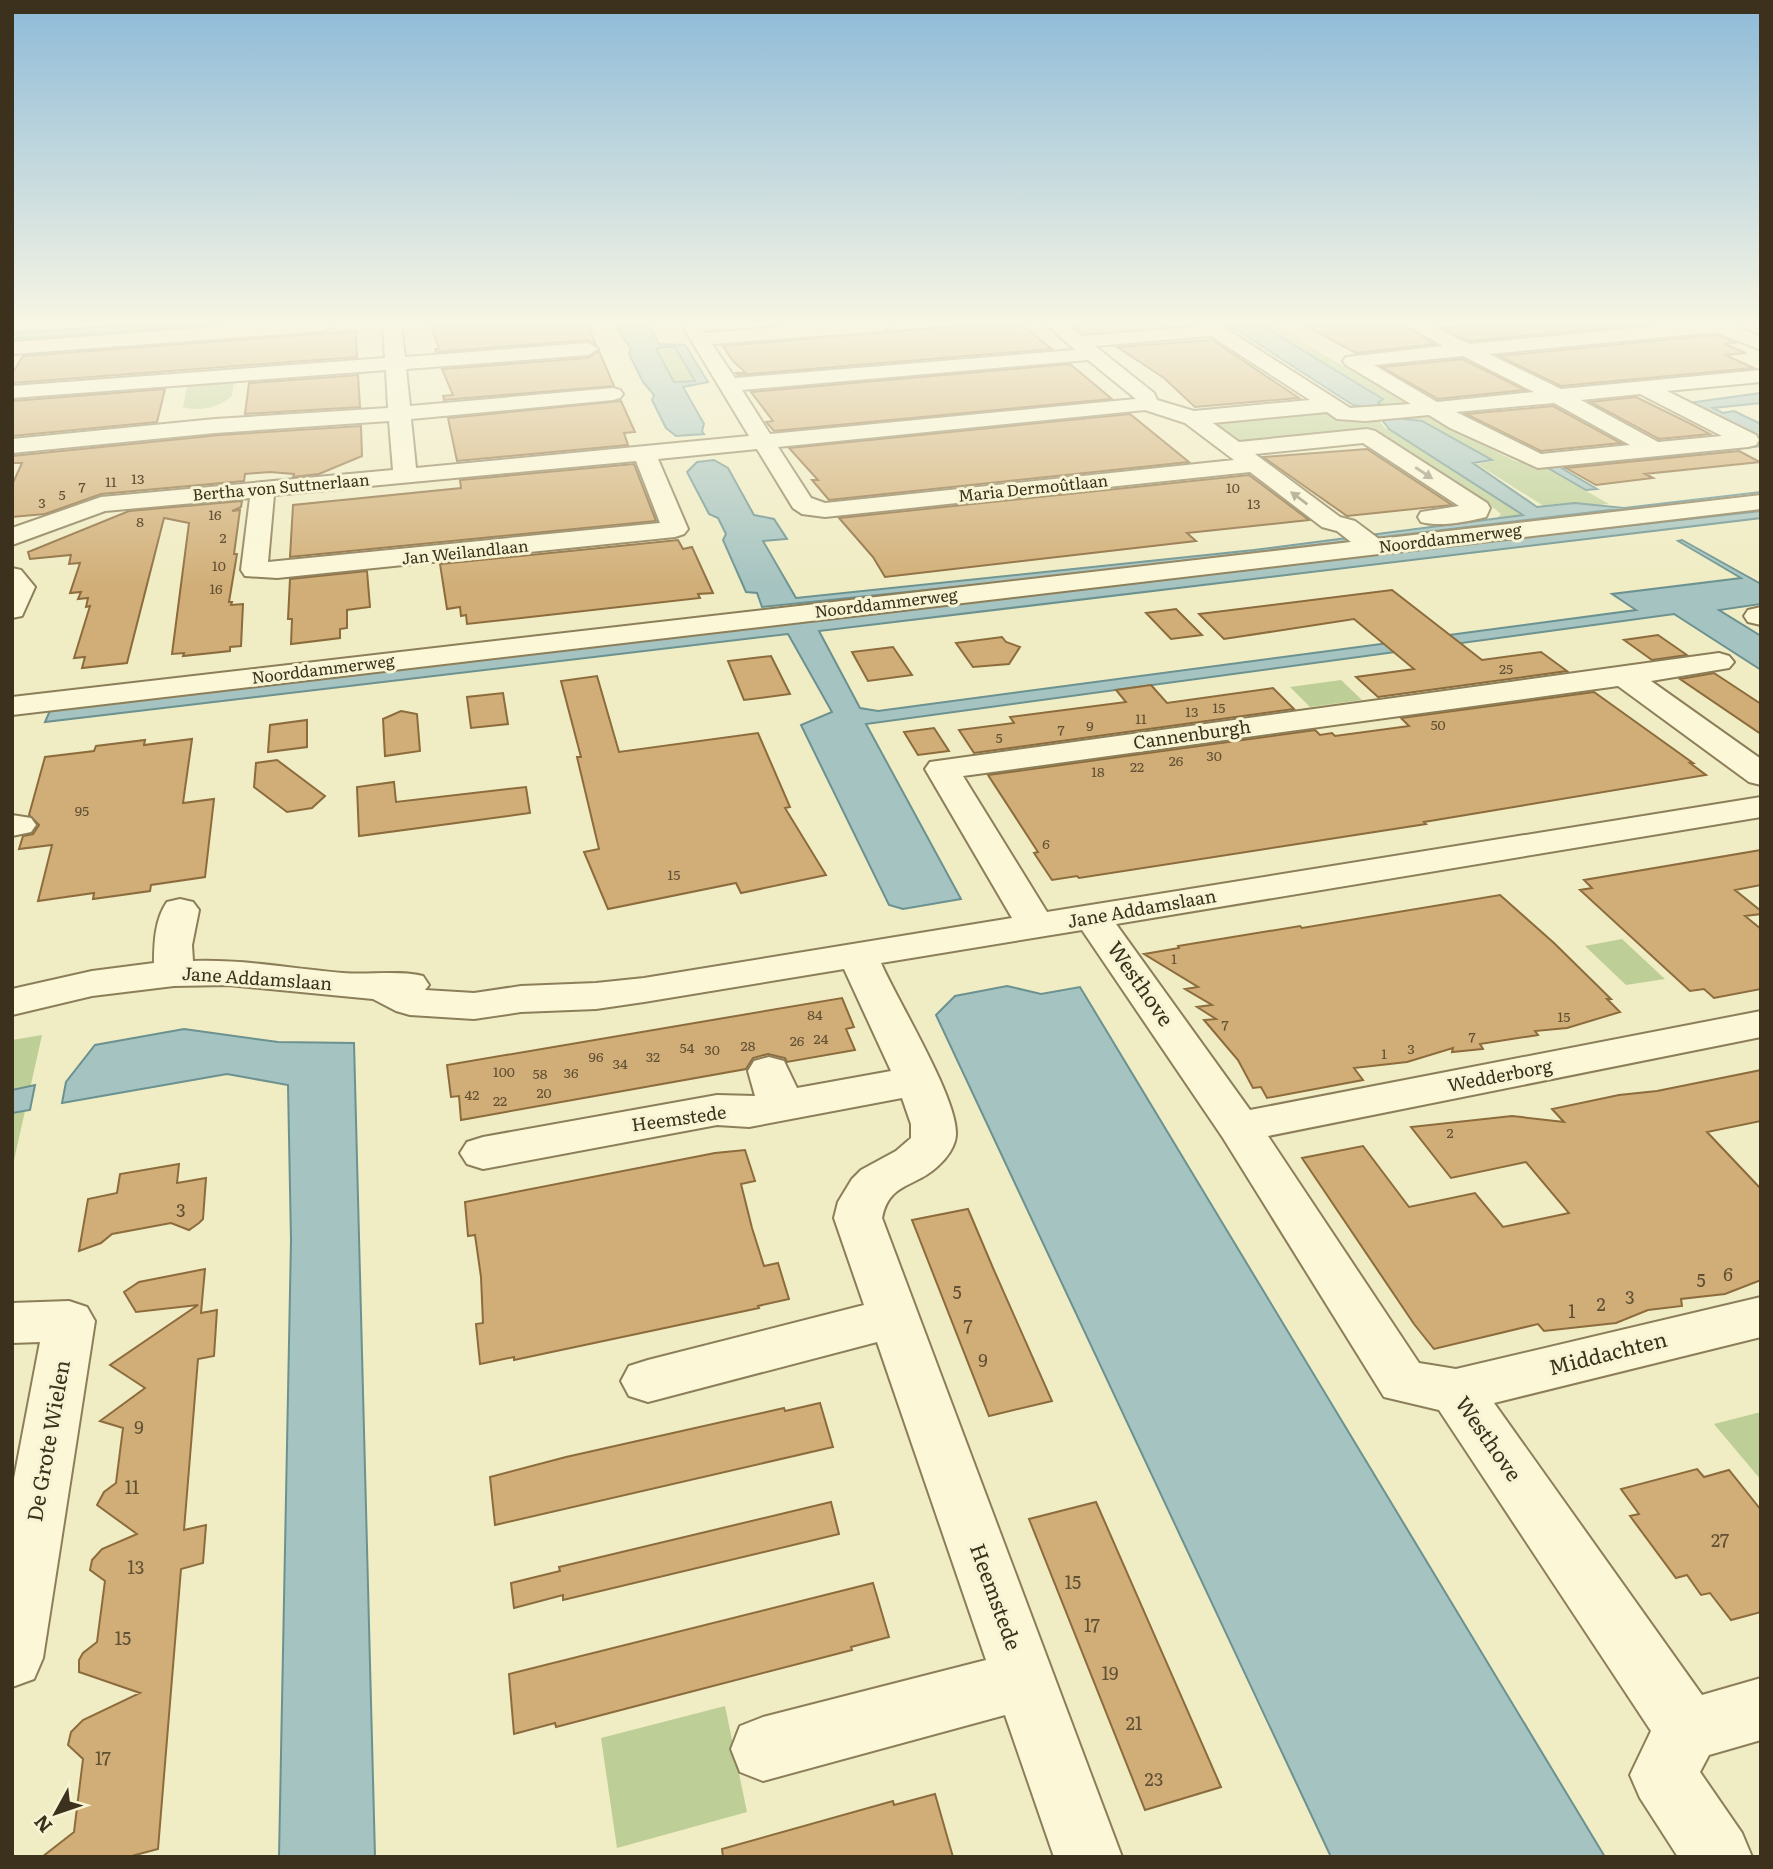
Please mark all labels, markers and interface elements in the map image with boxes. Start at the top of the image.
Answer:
street label: Bertha von Suttnerlaan [191,466,371,506]
street label: Maria Dermoûtlaan [957,467,1110,507]
one-way arrow [1415,467,1434,480]
house number: 13 [131,468,145,488]
house number: 11 [105,471,117,491]
house number: 7 [78,476,86,496]
house number: 10 [1226,477,1240,497]
house number: 5 [58,484,66,504]
one-way arrow [1290,491,1308,505]
house number: 3 [38,492,46,512]
house number: 13 [1247,493,1261,513]
house number: 16 [208,504,222,524]
house number: 8 [136,511,144,531]
street label: Noorddammerweg [1377,516,1523,558]
house number: 2 [219,527,227,547]
street label: Jan Weilandlaan [400,532,530,570]
house number: 10 [212,555,226,575]
house number: 16 [209,578,223,598]
street label: Noorddammerweg [813,581,959,623]
street label: Noorddammerweg [250,647,396,689]
house number: 25 [1499,658,1513,678]
house number: 15 [1213,697,1225,717]
house number: 13 [1185,701,1199,721]
house number: 11 [1135,708,1147,728]
street label: Cannenburgh [1131,712,1252,755]
house number: 50 [1430,714,1446,734]
house number: 9 [1086,715,1094,735]
house number: 7 [1057,719,1065,739]
house number: 5 [995,727,1003,747]
house number: 30 [1206,745,1222,765]
house number: 26 [1169,750,1184,770]
house number: 22 [1130,756,1144,776]
house number: 18 [1091,761,1105,781]
house number: 95 [75,800,89,820]
house number: 6 [1042,833,1050,853]
house number: 15 [668,864,680,884]
street label: Jane Addamslaan [1065,881,1218,934]
street label: Westhove [1101,934,1183,1032]
house number: 1 [1171,948,1177,968]
street label: Jane Addamslaan [181,959,333,996]
house number: 84 [807,1004,823,1024]
house number: 15 [1558,1006,1570,1026]
house number: 7 [1221,1014,1229,1034]
house number: 7 [1468,1026,1476,1046]
house number: 24 [814,1028,829,1048]
house number: 26 [790,1030,805,1050]
house number: 28 [741,1035,756,1055]
house number: 54 [680,1037,695,1057]
house number: 3 [1407,1038,1415,1058]
house number: 30 [704,1039,720,1059]
house number: 1 [1381,1043,1387,1063]
house number: 96 [589,1046,604,1066]
house number: 32 [646,1046,660,1066]
street label: Wedderborg [1445,1051,1555,1098]
house number: 34 [612,1053,628,1073]
house number: 100 [493,1061,515,1081]
house number: 36 [563,1062,579,1082]
house number: 58 [533,1063,548,1083]
house number: 20 [536,1082,552,1102]
house number: 42 [465,1084,479,1104]
house number: 22 [493,1090,507,1110]
street label: Heemstede [630,1098,728,1138]
house number: 2 [1446,1122,1454,1142]
house number: 3 [176,1196,186,1223]
house number: 6 [1723,1260,1733,1287]
house number: 5 [1696,1266,1706,1293]
house number: 5 [952,1278,962,1305]
house number: 3 [1625,1283,1635,1310]
house number: 2 [1596,1290,1606,1317]
house number: 1 [1568,1297,1576,1324]
house number: 7 [963,1312,973,1339]
street label: Middachten [1545,1322,1670,1381]
house number: 9 [978,1346,988,1373]
street label: De Grote Wielen [17,1357,76,1524]
street label: Westhove [1449,1389,1531,1487]
house number: 9 [134,1413,144,1440]
house number: 11 [125,1473,139,1500]
house number: 27 [1711,1526,1729,1553]
street label: Heemstede [964,1539,1031,1654]
house number: 13 [127,1553,145,1580]
house number: 15 [1065,1568,1081,1595]
house number: 17 [1084,1611,1100,1638]
house number: 15 [115,1624,131,1651]
house number: 19 [1102,1659,1118,1686]
house number: 21 [1126,1709,1142,1736]
house number: 17 [95,1744,111,1771]
house number: 23 [1145,1765,1163,1792]
north arrow [21,1778,91,1848]
text: N [26,1809,58,1840]

